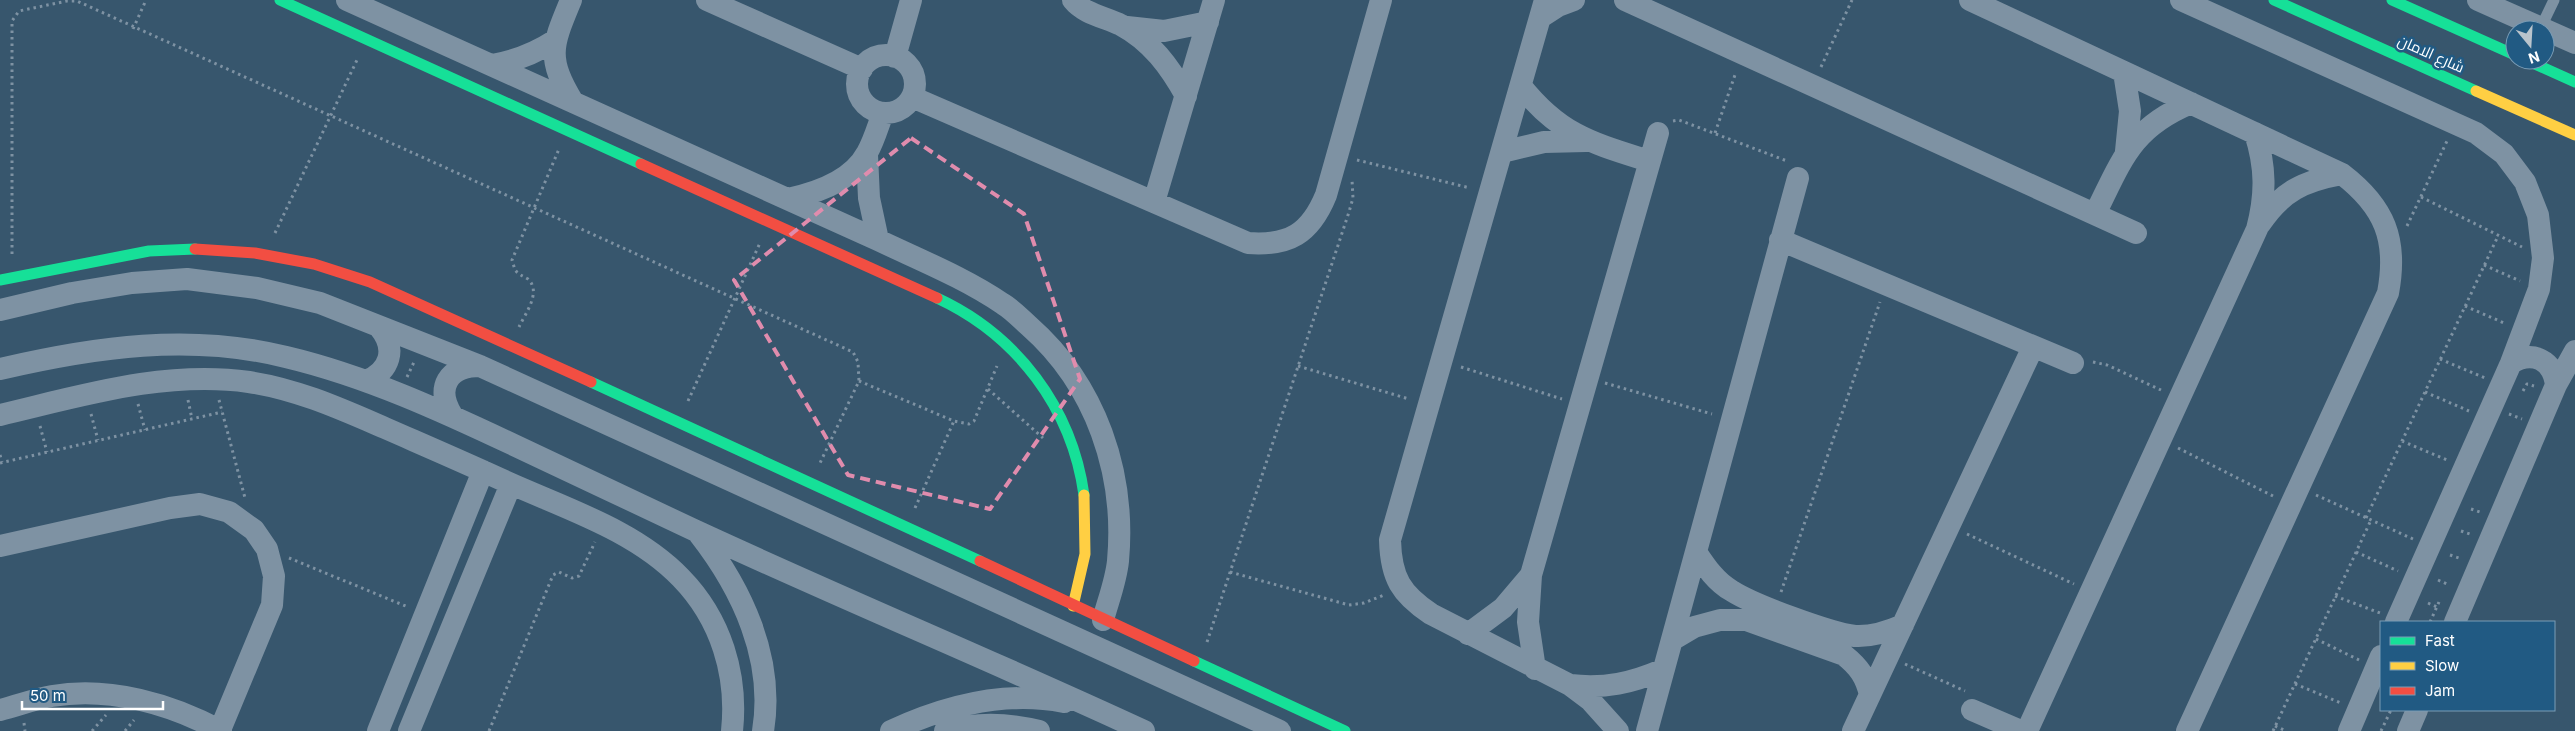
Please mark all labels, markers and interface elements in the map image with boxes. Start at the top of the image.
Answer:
north arrow [2505,20,2555,70]
street label: شارع الامان [2394,30,2468,78]
text: N [2526,48,2542,68]
legend [2380,621,2555,711]
text: Fast [2425,631,2455,650]
text: Slow [2425,656,2459,675]
scale bar [22,678,164,710]
text: Jam [2425,681,2455,700]
text: 50 m [30,686,66,705]

